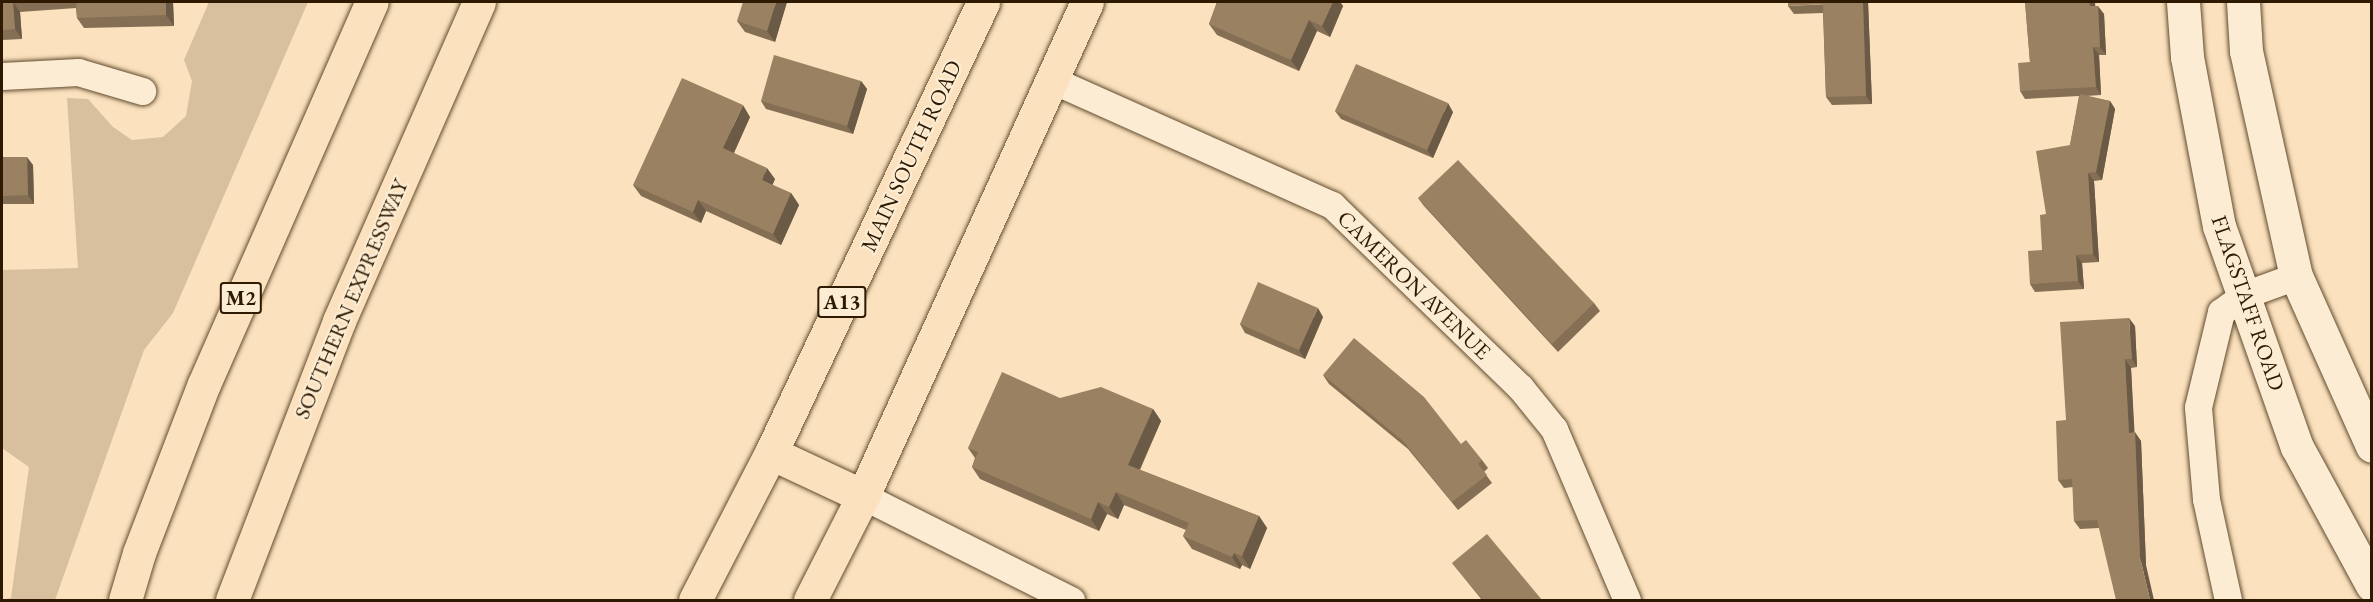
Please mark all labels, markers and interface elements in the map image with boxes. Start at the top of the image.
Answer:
street label: MAIN SOUTH ROAD [855,56,967,256]
street label: SOUTHERN EXPRESSWAY [288,175,414,423]
street label: CAMERON AVENUE [1332,205,1496,365]
street label: FLAGSTAFF ROAD [2206,212,2290,394]
road number: M2 [218,280,264,316]
road number: A13 [816,284,868,320]

